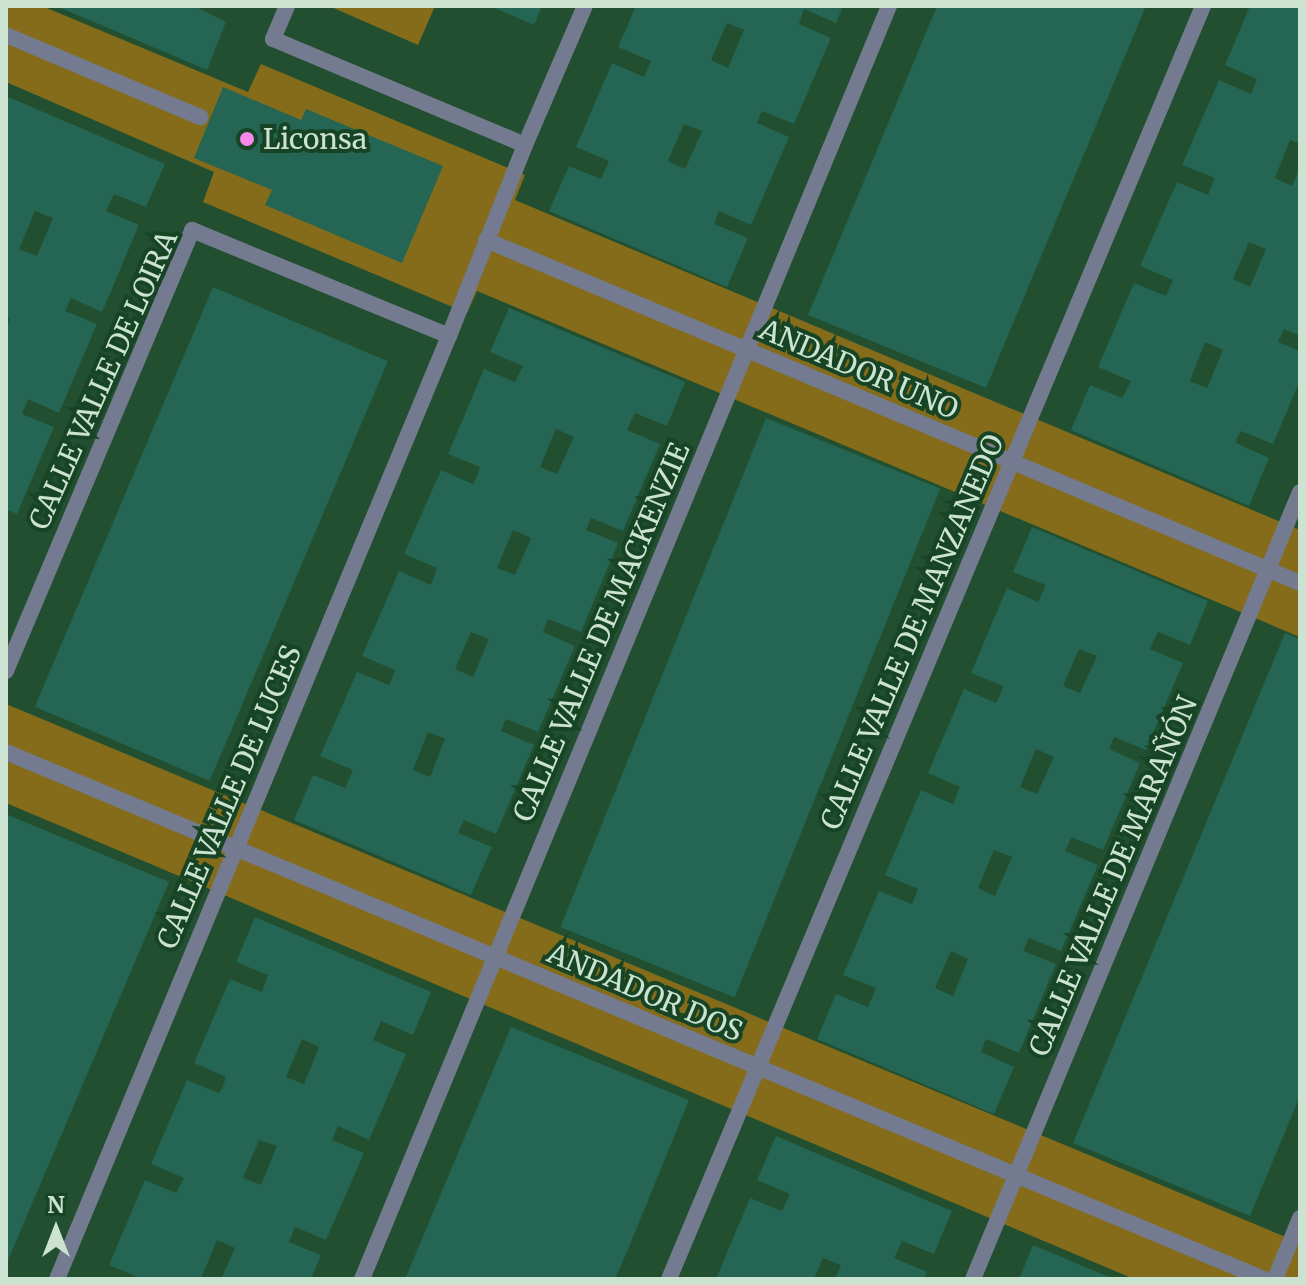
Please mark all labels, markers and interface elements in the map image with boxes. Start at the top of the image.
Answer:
place label: Liconsa [263,122,367,156]
marker: Liconsa [238,130,256,148]
street label: CALLE VALLE DE LOIRA [22,226,184,534]
street label: ANDADOR UNO [755,312,963,426]
street label: CALLE VALLE DE MANZANEDO [813,429,1011,835]
street label: CALLE VALLE DE MACKENZIE [506,438,696,826]
street label: CALLE VALLE DE LUCES [150,640,308,954]
street label: CALLE VALLE DE MARAÑÓN [1022,691,1204,1061]
street label: ANDADOR DOS [543,936,747,1048]
north arrow [16,1189,96,1269]
text: N [47,1191,65,1219]

